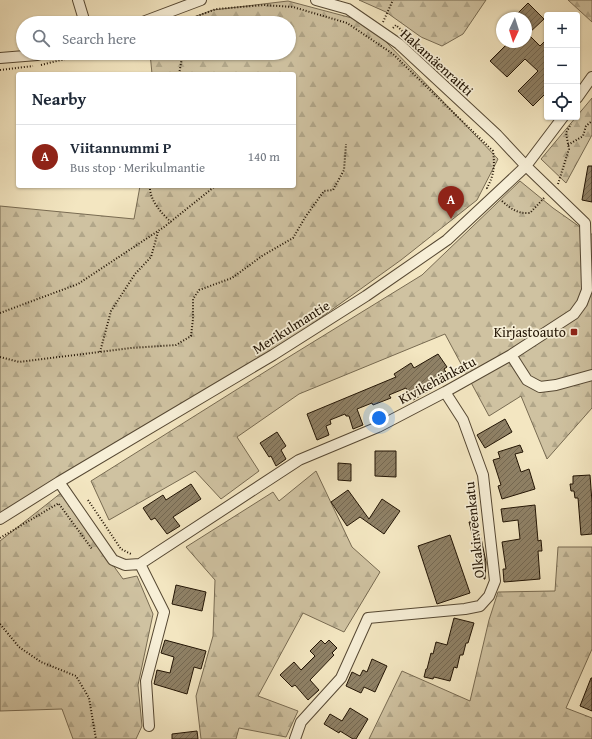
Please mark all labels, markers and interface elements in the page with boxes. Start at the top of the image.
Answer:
north arrow [496,12,532,48]
map controls [544,12,580,120]
button: + [544,12,580,48]
search box [16,16,296,60]
street label: Hakamäenraitti [396,24,478,100]
icon: search [30,27,52,49]
text: Search here [62,28,136,49]
button: − [544,48,580,84]
button: locate [544,84,580,120]
text: Nearby [32,86,86,111]
text: Viitannummi P [70,137,171,158]
text: A [41,147,49,166]
text: 140 m [248,147,280,166]
text: Bus stop · Merikulmantie [70,158,205,177]
pin: A [438,186,464,219]
street label: Merikulmantie [249,295,334,359]
place label: Kirjastoauto [494,322,566,342]
marker: Kirjastoauto [569,327,579,337]
street label: Kivikehänkatu [395,351,480,409]
your location [369,408,389,428]
street label: Olkakirveenkatu [459,480,489,579]

